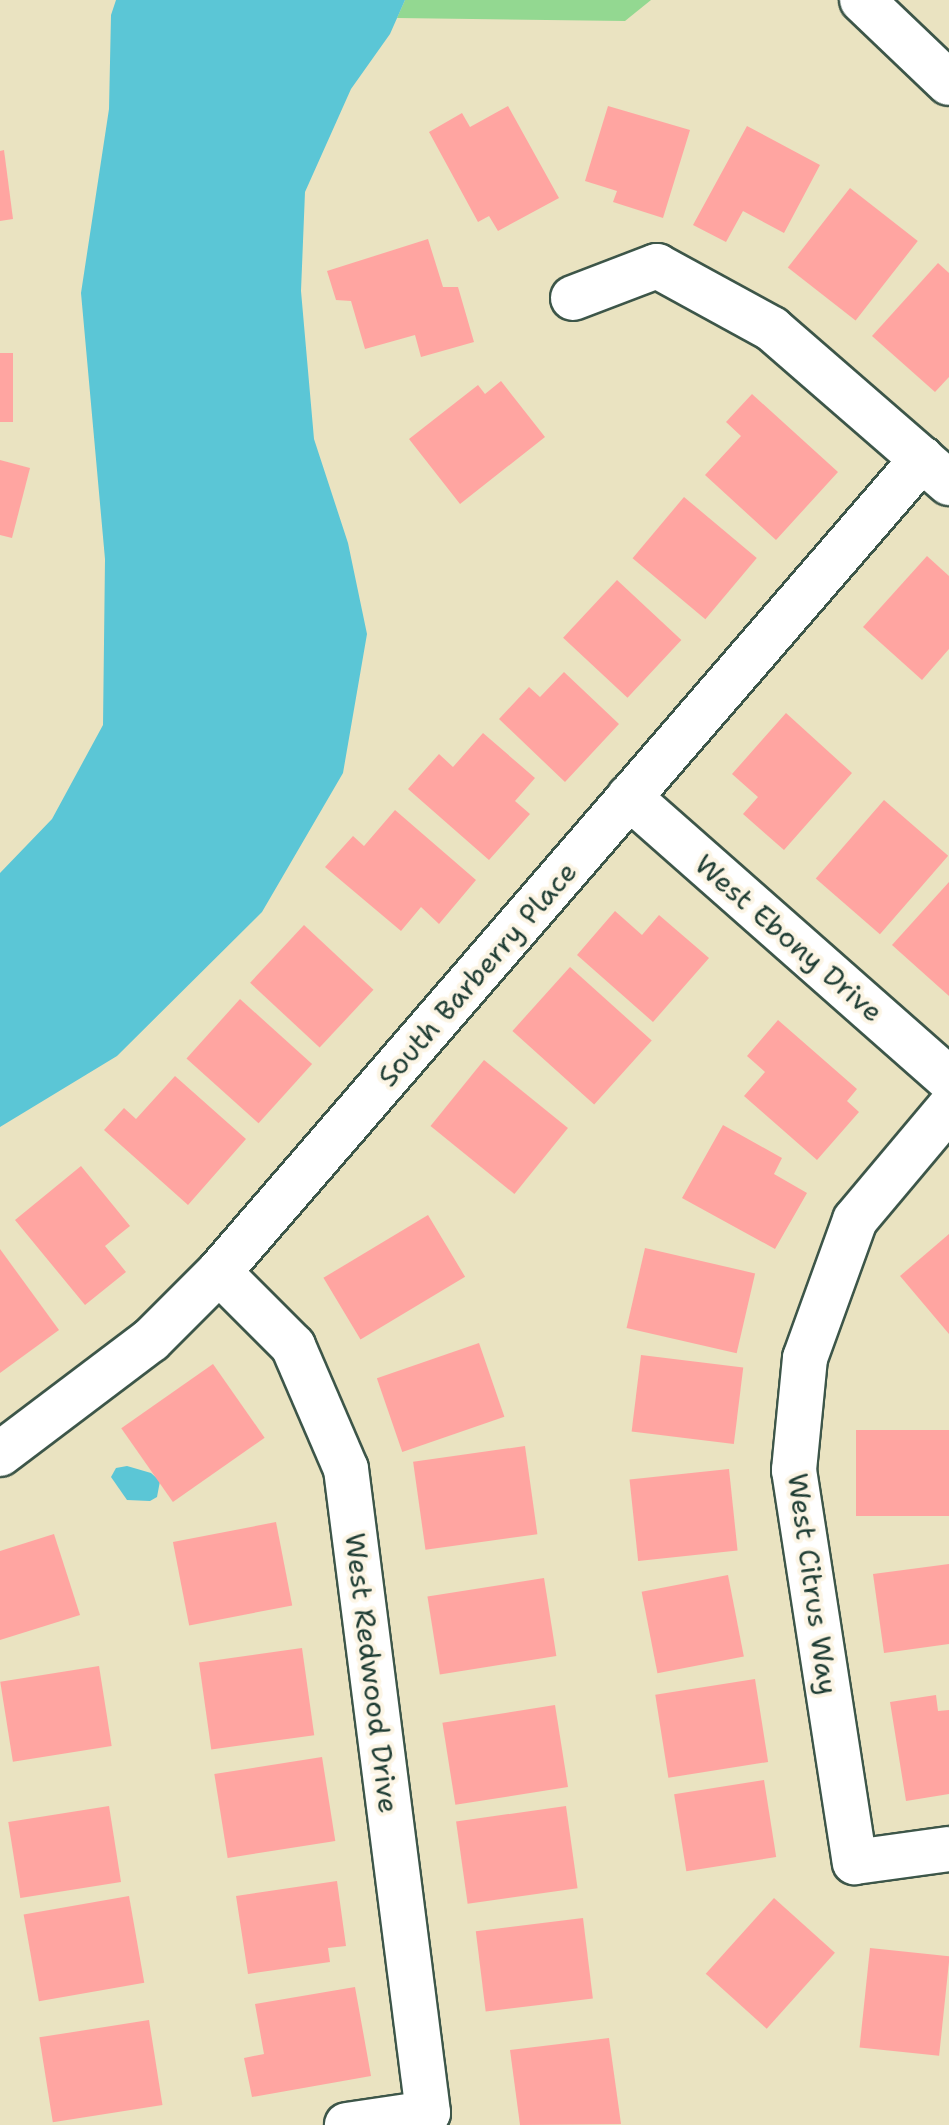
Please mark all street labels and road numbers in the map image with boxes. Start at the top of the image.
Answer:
street label: West Ebony Drive [688,847,890,1029]
street label: South Barberry Place [370,855,584,1093]
street label: West Citrus Way [781,1471,845,1697]
street label: West Redwood Drive [338,1531,406,1815]

